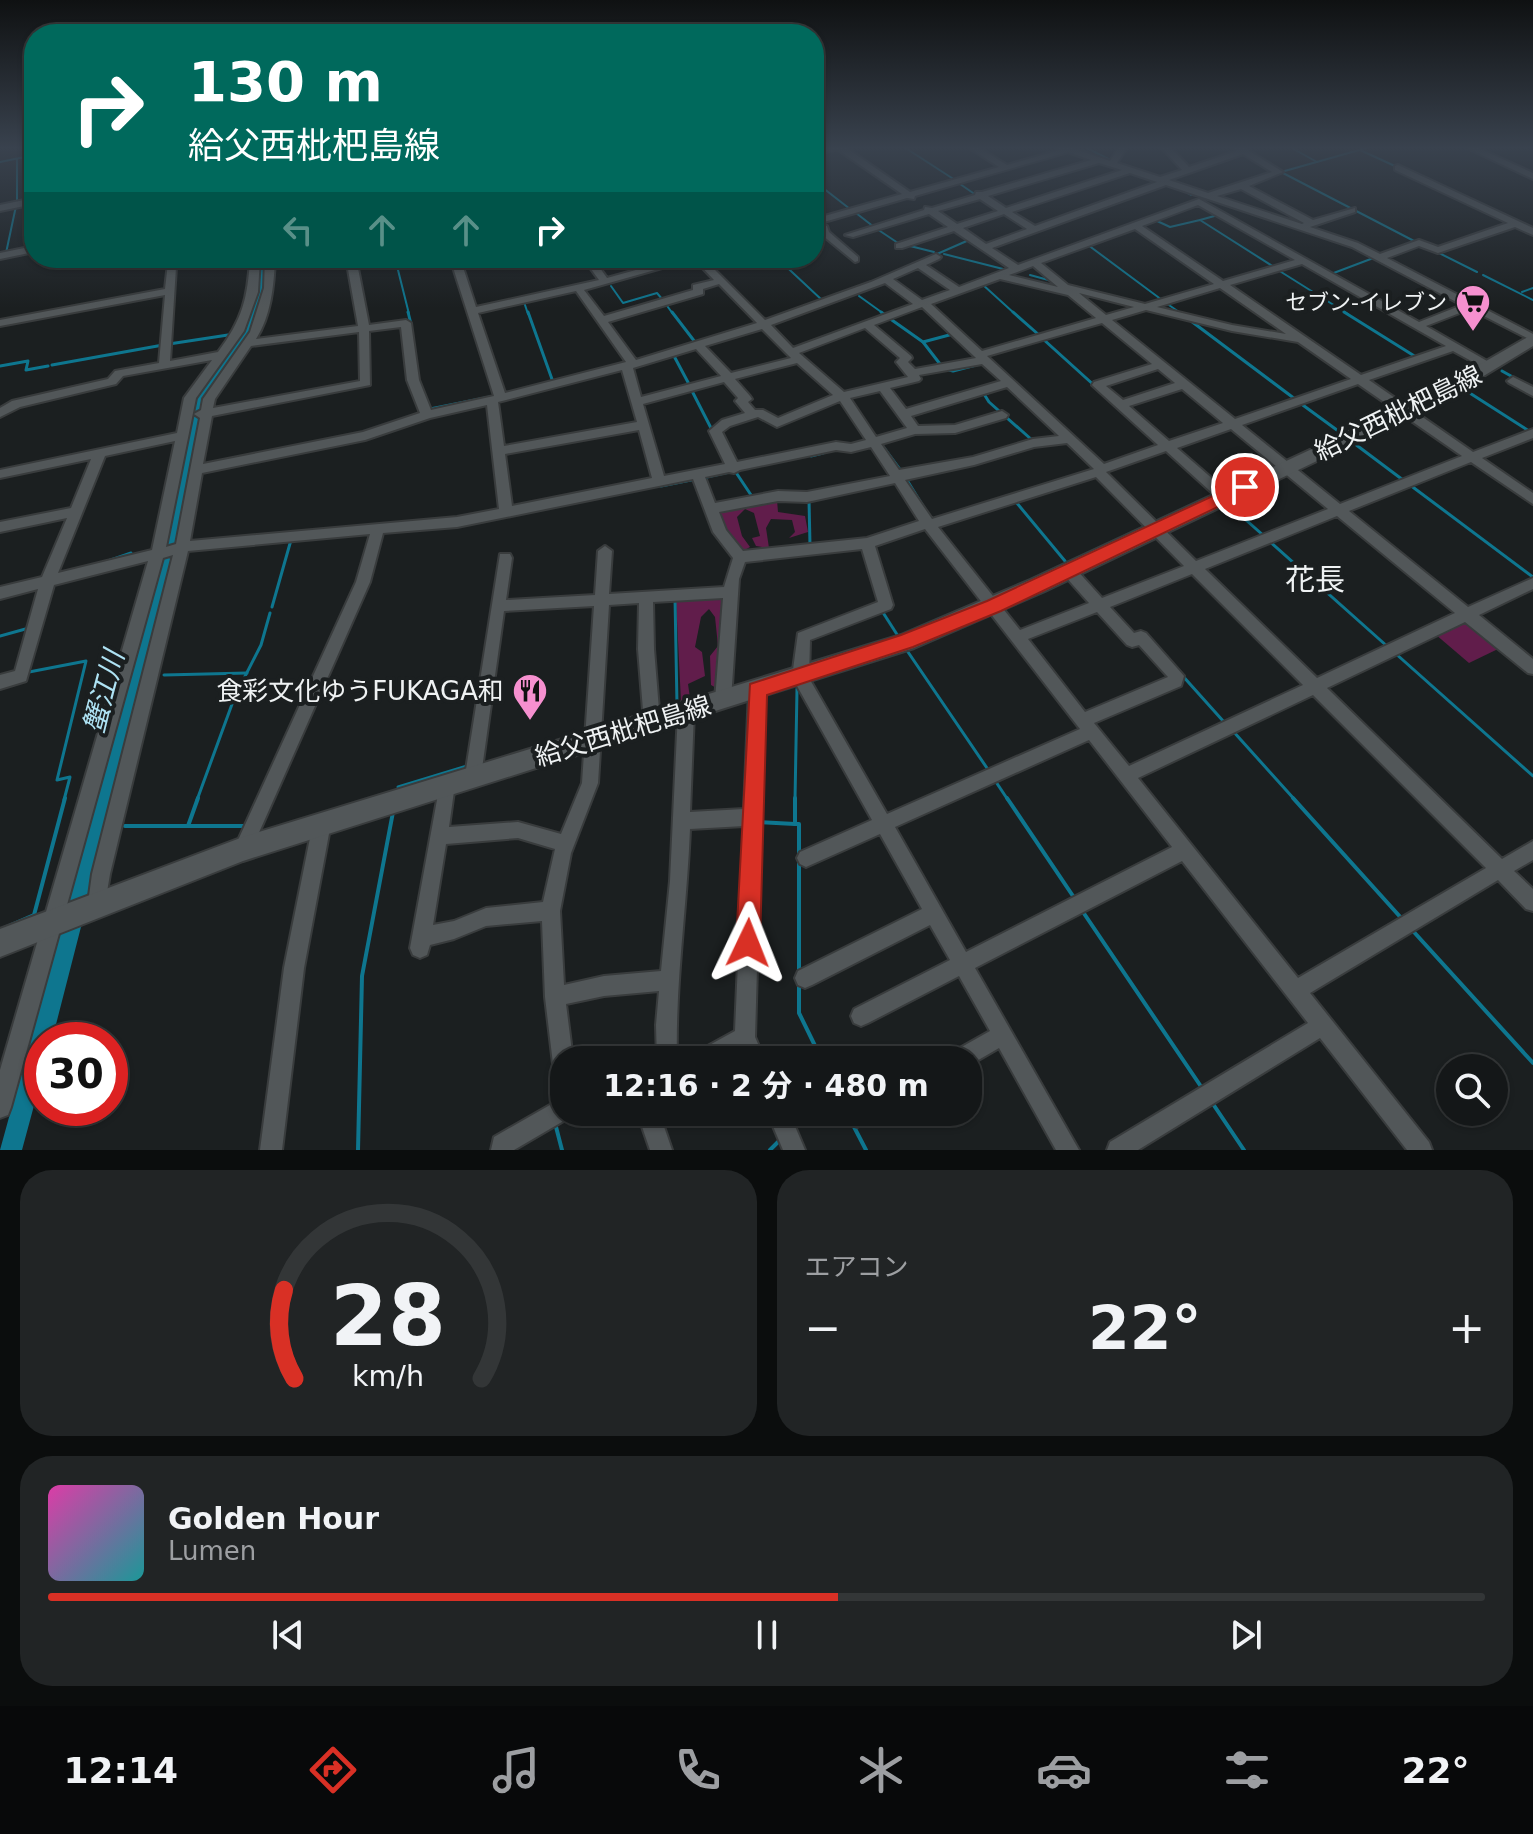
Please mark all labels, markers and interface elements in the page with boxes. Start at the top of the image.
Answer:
text: 130 m [188,49,383,114]
icon: right [56,56,160,160]
text: 給父西枇杷島線 [188,125,440,166]
icon: left [276,208,320,252]
icon: ahead [360,208,404,252]
icon: ahead [444,208,488,252]
icon: right [528,208,572,252]
supermarket icon: セブン-イレブン [1454,283,1492,333]
place label: セブン-イレブン [1285,290,1447,315]
street label: 給父西枇杷島線 [1310,360,1486,466]
pin [1211,453,1279,521]
icon: arrive [1223,465,1267,509]
district label: 花長 [1285,562,1345,597]
water label: 蟹江川 [77,644,132,737]
restaurant icon: 食彩文化ゆうFUKAGA和 [511,672,549,722]
place label: 食彩文化ゆうFUKAGA和 [216,676,504,706]
street label: 給父西枇杷島線 [532,690,714,772]
position arrow [706,901,790,985]
speed limit sign: 30 [24,1022,128,1126]
map controls [1436,1054,1508,1126]
button: search [1436,1054,1508,1126]
text: 12:16 · 2 分 · 480 m [603,1068,929,1103]
text: エアコン [805,1252,909,1282]
text: 28 [330,1268,446,1365]
text: 22° [1088,1293,1202,1363]
text: − [805,1302,841,1353]
text: + [1448,1302,1485,1353]
text: km/h [352,1359,424,1393]
text: Golden Hour [168,1501,379,1536]
text: Lumen [168,1536,256,1566]
icon: previous [266,1613,310,1657]
icon: pause [745,1613,789,1657]
icon: next [1224,1613,1268,1657]
icon: directions [305,1742,361,1798]
icon: music [488,1742,544,1798]
icon: phone [670,1742,726,1798]
icon: climate [853,1742,909,1798]
icon: car [1036,1742,1092,1798]
icon: filters [1219,1742,1275,1798]
text: 12:14 [63,1750,178,1791]
text: 22° [1401,1750,1470,1791]

